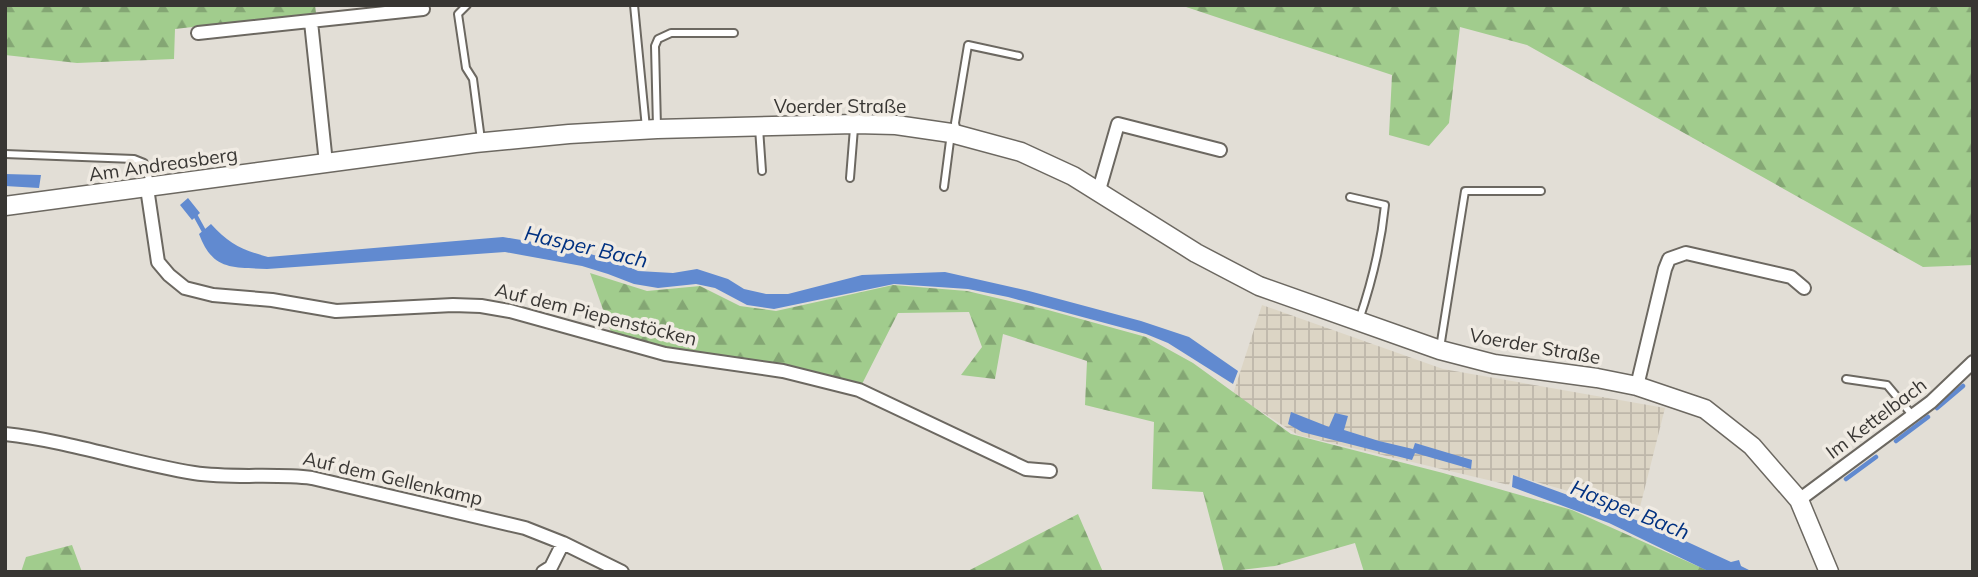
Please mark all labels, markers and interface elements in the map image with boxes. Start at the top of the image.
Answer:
street label: Voerder Straße [774,94,906,118]
street label: Am Andreasberg [87,142,239,186]
water label: Hasper Bach [522,219,650,273]
street label: Auf dem Piepenstöcken [493,277,699,351]
street label: Voerder Straße [1468,323,1602,369]
street label: Im Kettelbach [1821,372,1931,464]
street label: Auf dem Gellenkamp [301,446,485,510]
water label: Hasper Bach [1567,473,1694,545]

